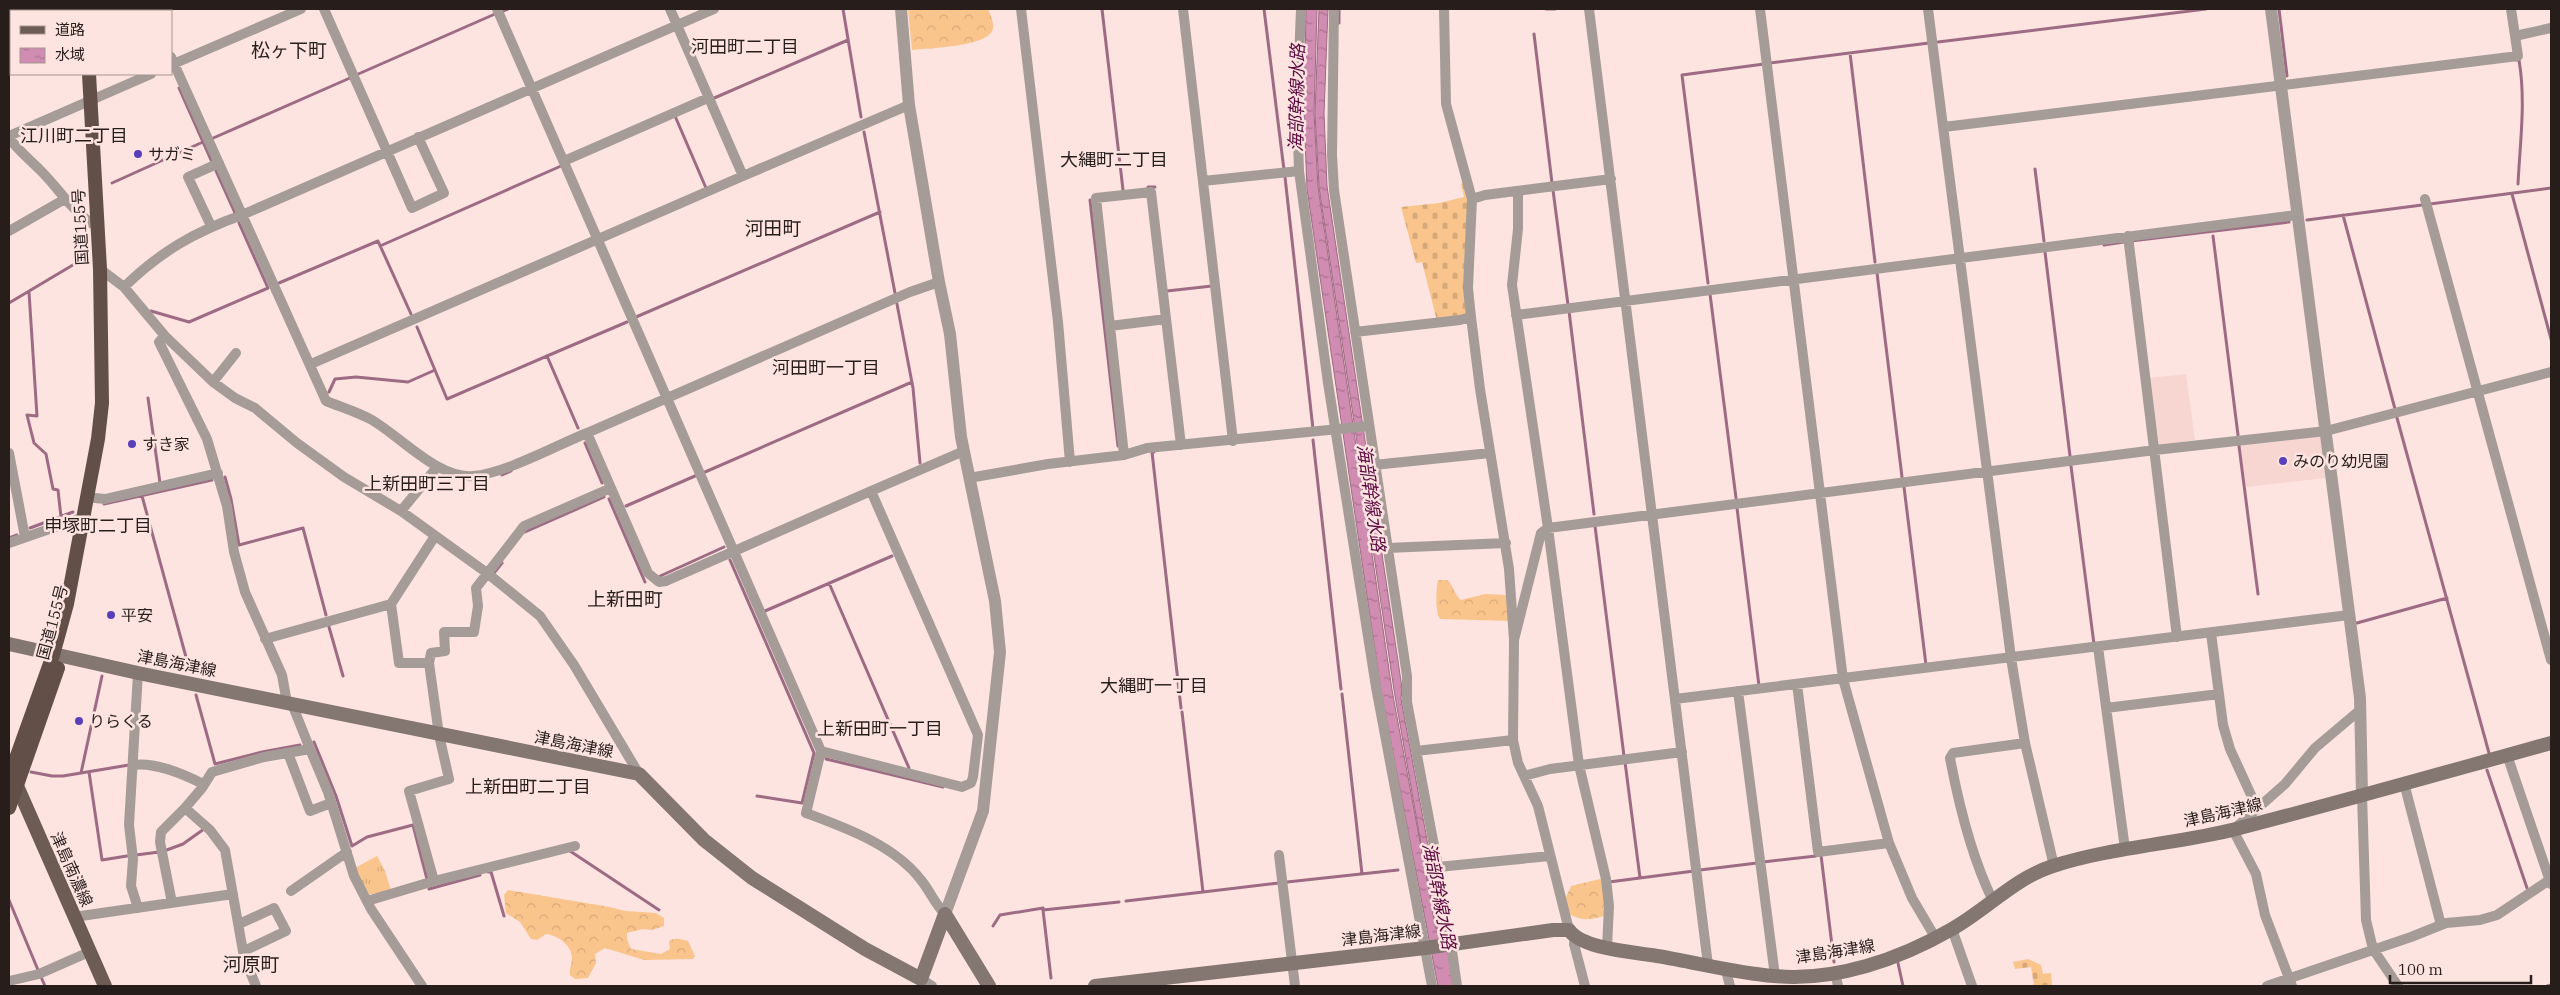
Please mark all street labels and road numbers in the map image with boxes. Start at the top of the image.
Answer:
street label: 国道155号 [68,188,92,266]
street label: 国道155号 [32,582,72,662]
street label: 津島海津線 [136,646,218,680]
street label: 津島海津線 [533,727,615,761]
street label: 津島海津線 [2182,793,2264,831]
street label: 津島南濃線 [47,828,97,910]
street label: 津島海津線 [1340,920,1422,950]
street label: 津島海津線 [1794,935,1876,967]

